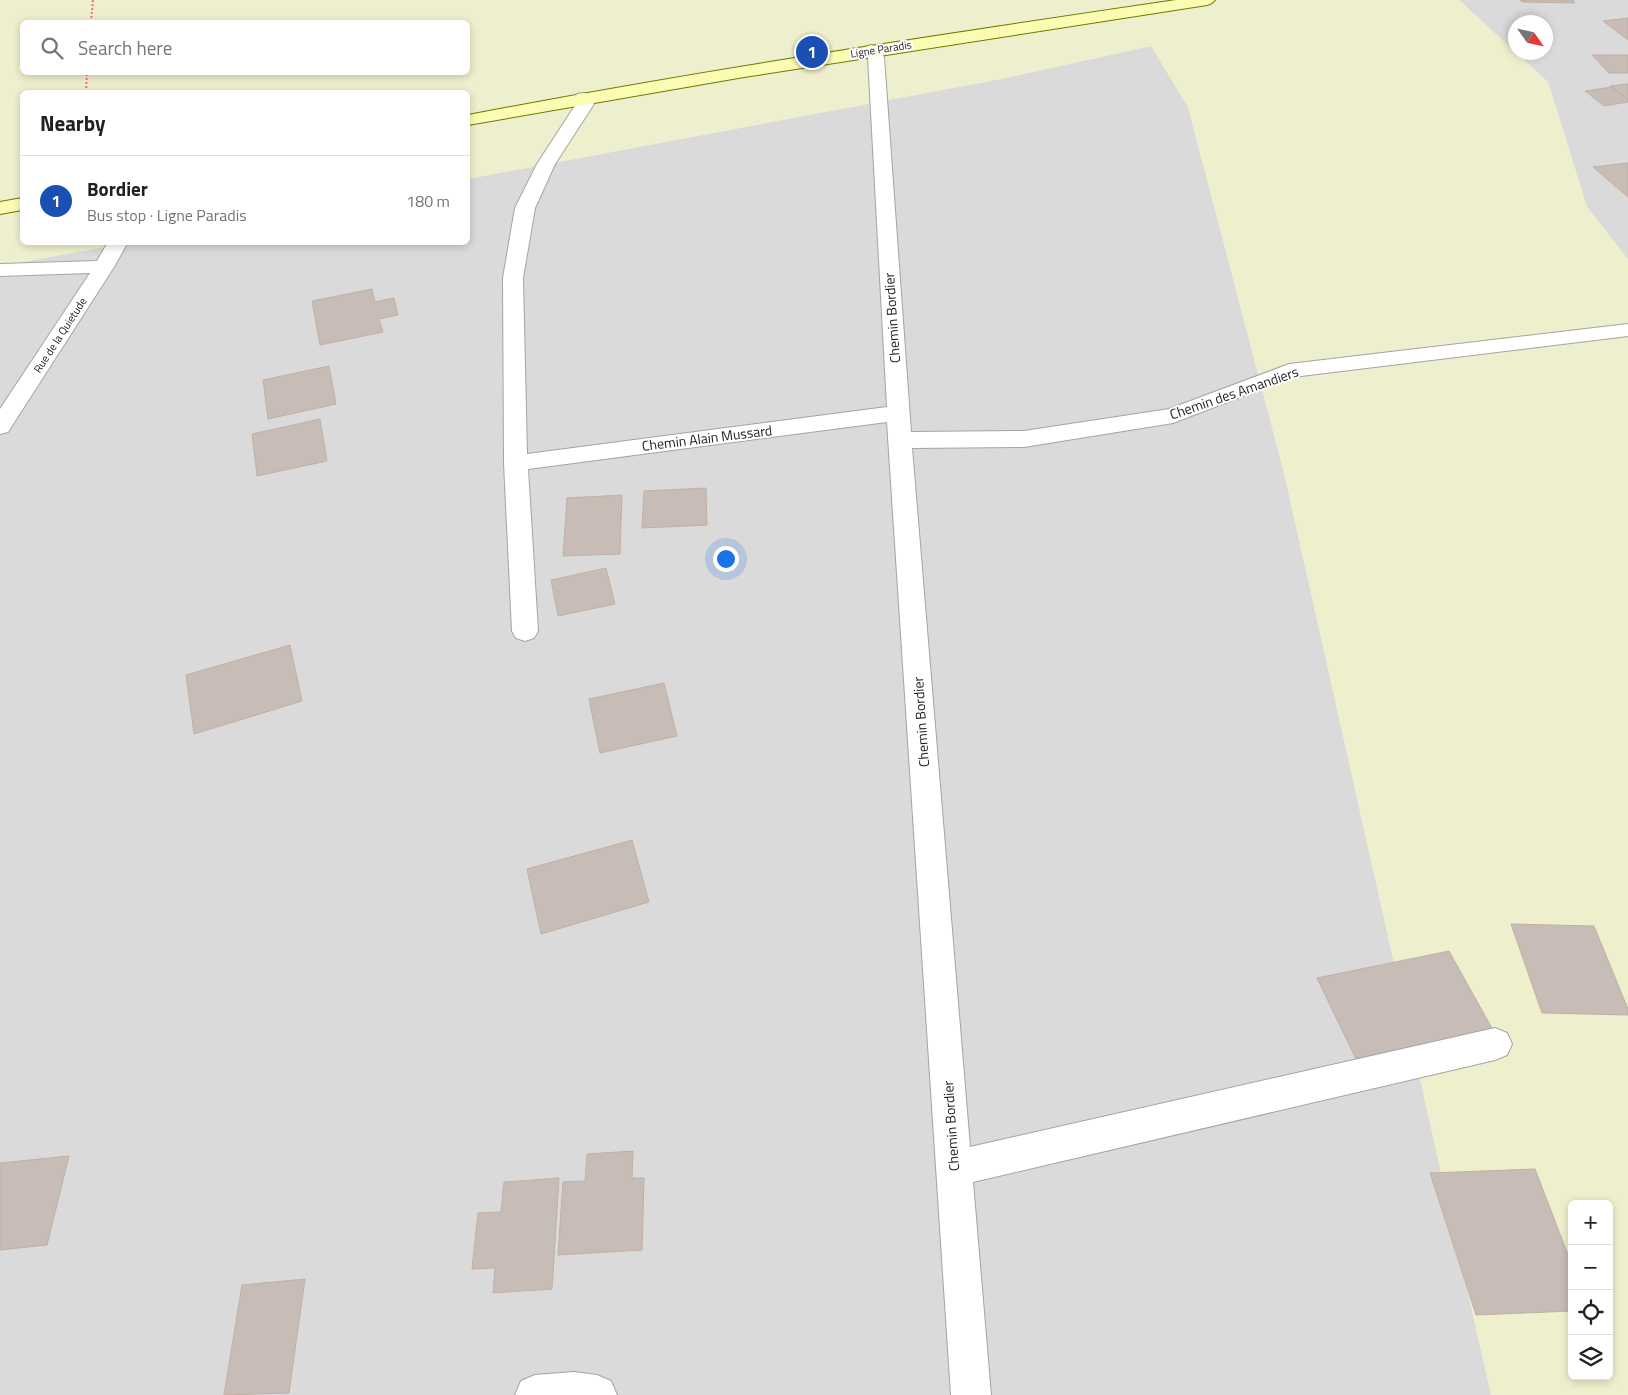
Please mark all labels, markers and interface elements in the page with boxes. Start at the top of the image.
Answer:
north arrow [1508,15,1553,60]
search box [20,20,470,75]
text: Search here [78,33,172,62]
pin: 1 [796,33,828,71]
icon: search [38,34,66,62]
street label: Ligne Paradis [849,36,913,62]
text: Nearby [40,107,105,139]
text: Bordier [87,174,148,203]
text: 1 [52,189,60,213]
text: 180 m [406,189,450,213]
text: Bus stop · Ligne Paradis [87,203,247,227]
street label: Chemin Bordier [878,272,905,364]
street label: Rue de la Quietude [30,294,91,376]
street label: Chemin des Amandiers [1167,361,1301,424]
street label: Chemin Alain Mussard [641,419,773,456]
your location [713,546,739,572]
street label: Chemin Bordier [907,676,934,768]
street label: Chemin Bordier [937,1080,964,1172]
map controls [1568,1200,1613,1380]
button: + [1568,1200,1613,1245]
button: − [1568,1245,1613,1290]
button: locate [1568,1290,1613,1335]
button: layers [1568,1335,1613,1380]

